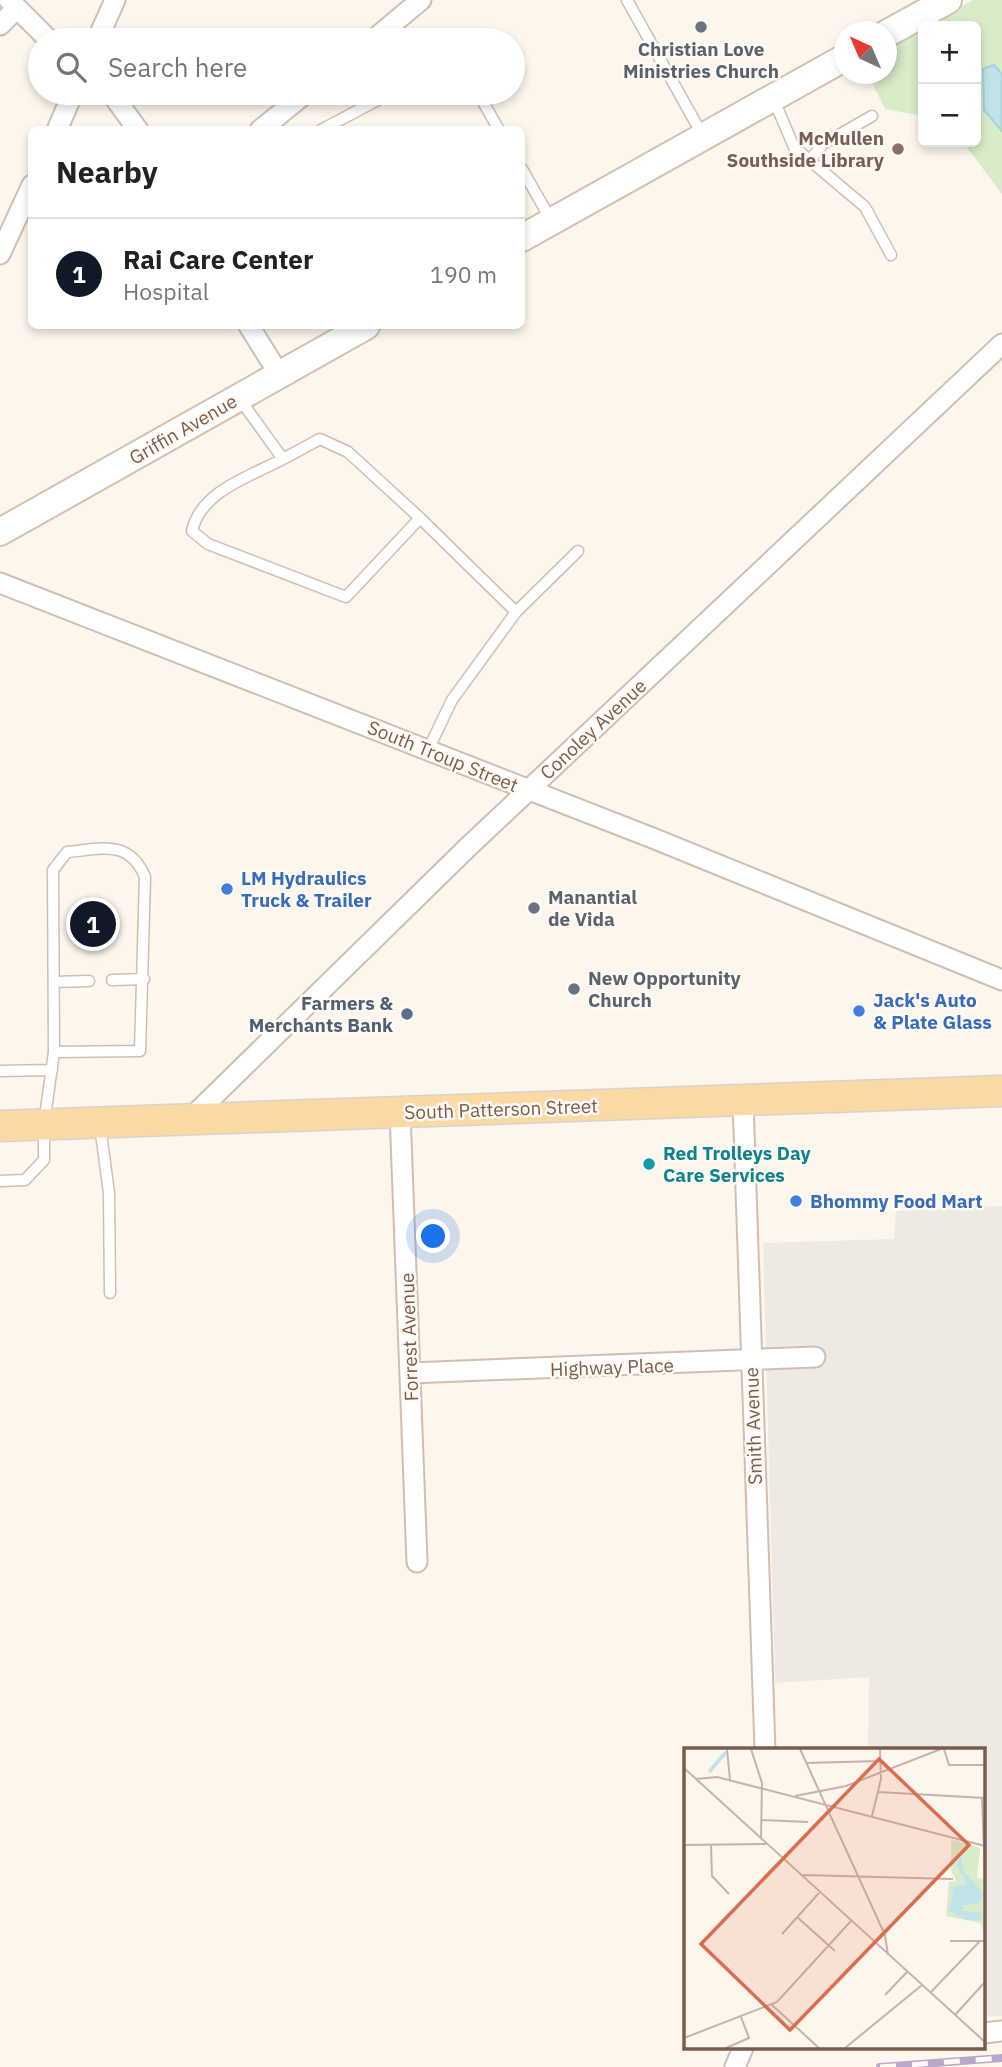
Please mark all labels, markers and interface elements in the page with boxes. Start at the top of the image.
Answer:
marker: Christian Love Ministries Church [693,19,709,35]
north arrow [834,21,897,84]
map controls [918,21,981,147]
button: + [918,21,981,84]
search box [28,28,525,105]
place label: Christian Love Ministries Church [623,37,779,83]
icon: search [52,48,90,86]
text: Search here [108,50,247,84]
button: − [918,84,981,147]
place label: McMullen Southside Library [727,126,885,172]
marker: McMullen Southside Library [890,141,906,157]
text: Nearby [56,152,158,191]
text: Rai Care Center [123,242,313,276]
text: 1 [72,259,86,289]
text: 190 m [430,259,497,289]
text: Hospital [123,276,209,306]
street label: Griffin Avenue [125,388,241,470]
street label: Conoley Avenue [535,674,651,784]
street label: South Troup Street [364,715,522,797]
place label: LM Hydraulics Truck & Trailer [241,866,372,912]
marker: LM Hydraulics Truck & Trailer [219,881,235,897]
place label: Manantial de Vida [548,885,637,931]
pin: 1 [70,898,116,950]
marker: Manantial de Vida [526,900,542,916]
place label: New Opportunity Church [588,966,742,1012]
marker: New Opportunity Church [566,981,582,997]
place label: Jack's Auto & Plate Glass [873,988,992,1034]
place label: Farmers & Merchants Bank [249,991,393,1037]
marker: Jack's Auto & Plate Glass [851,1003,867,1019]
marker: Farmers & Merchants Bank [399,1006,415,1022]
street label: South Patterson Street [404,1094,598,1124]
place label: Red Trolleys Day Care Services [663,1141,812,1187]
marker: Red Trolleys Day Care Services [641,1156,657,1172]
place label: Bhommy Food Mart [810,1189,983,1213]
marker: Bhommy Food Mart [788,1193,804,1209]
your location [416,1219,450,1253]
street label: Forrest Avenue [395,1272,423,1402]
street label: Highway Place [550,1353,674,1381]
street label: Smith Avenue [739,1367,767,1485]
inset map [684,1748,984,2050]

